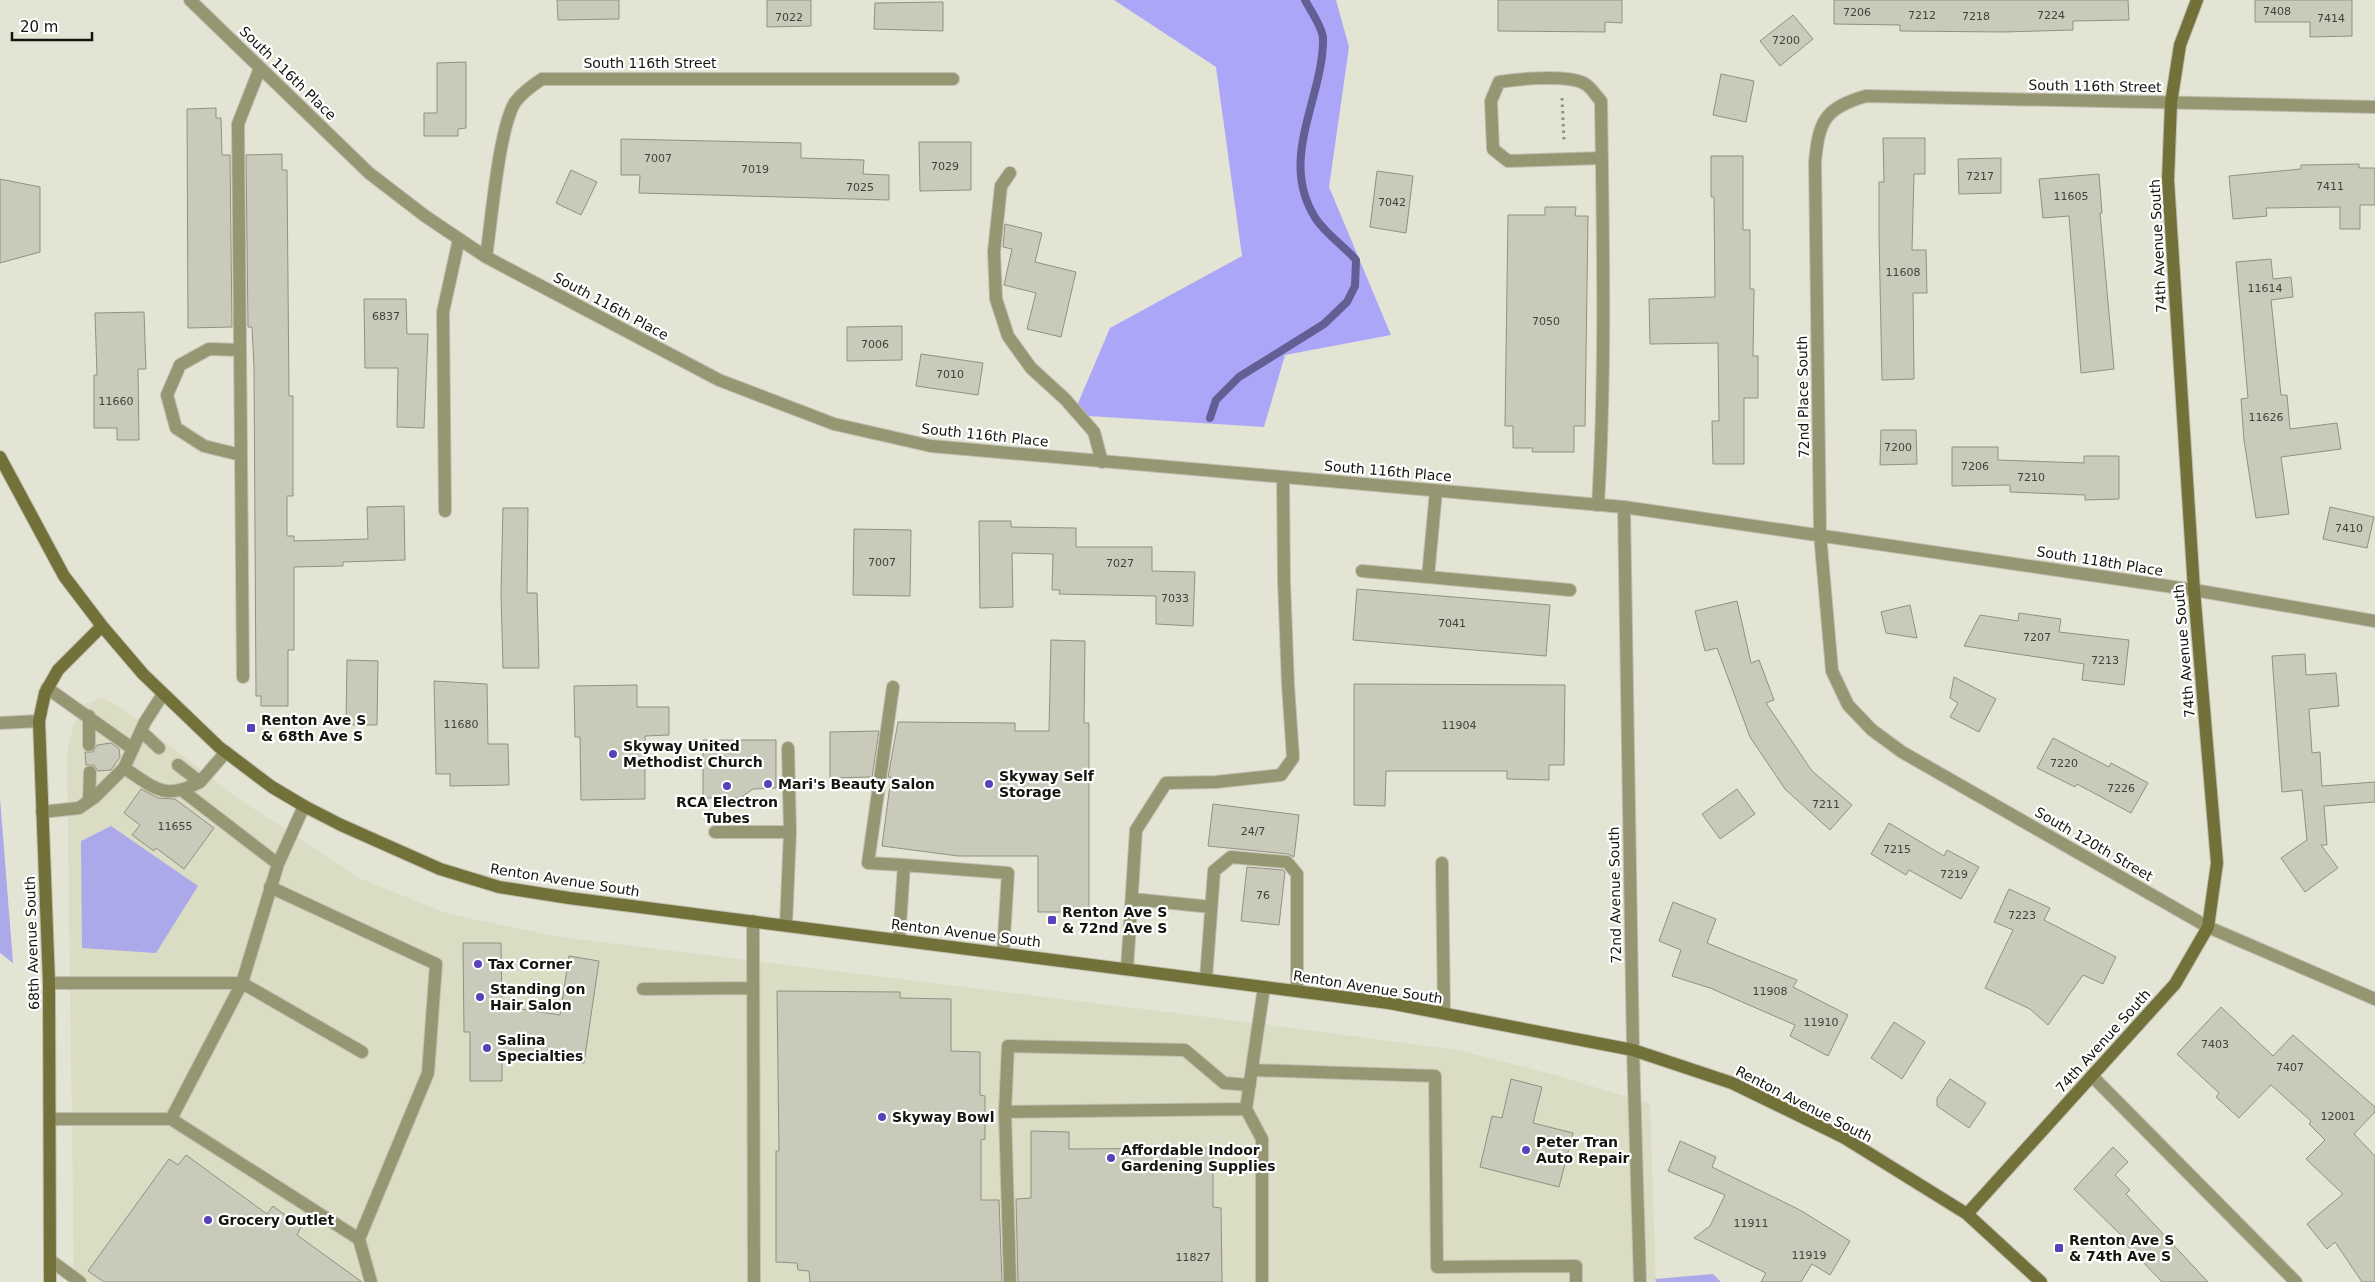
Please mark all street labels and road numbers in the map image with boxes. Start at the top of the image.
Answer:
street label: South 116th Place [236,23,340,123]
street label: South 116th Street [583,55,717,71]
street label: South 116th Street [2028,77,2162,95]
street label: 74th Avenue South [2147,179,2169,313]
street label: South 116th Place [551,269,671,343]
street label: 72nd Place South [1794,336,1812,458]
street label: South 116th Place [921,420,1049,450]
street label: South 116th Place [1324,457,1452,485]
street label: South 118th Place [2036,543,2164,579]
street label: 74th Avenue South [2170,584,2198,718]
street label: South 120th Street [2032,804,2156,884]
street label: 72nd Avenue South [1606,826,1624,964]
street label: Renton Avenue South [489,860,641,900]
street label: 68th Avenue South [22,876,42,1010]
street label: Renton Avenue South [890,916,1042,950]
street label: Renton Avenue South [1292,967,1444,1007]
street label: 74th Avenue South [2052,986,2154,1096]
street label: Renton Avenue South [1733,1063,1875,1145]

